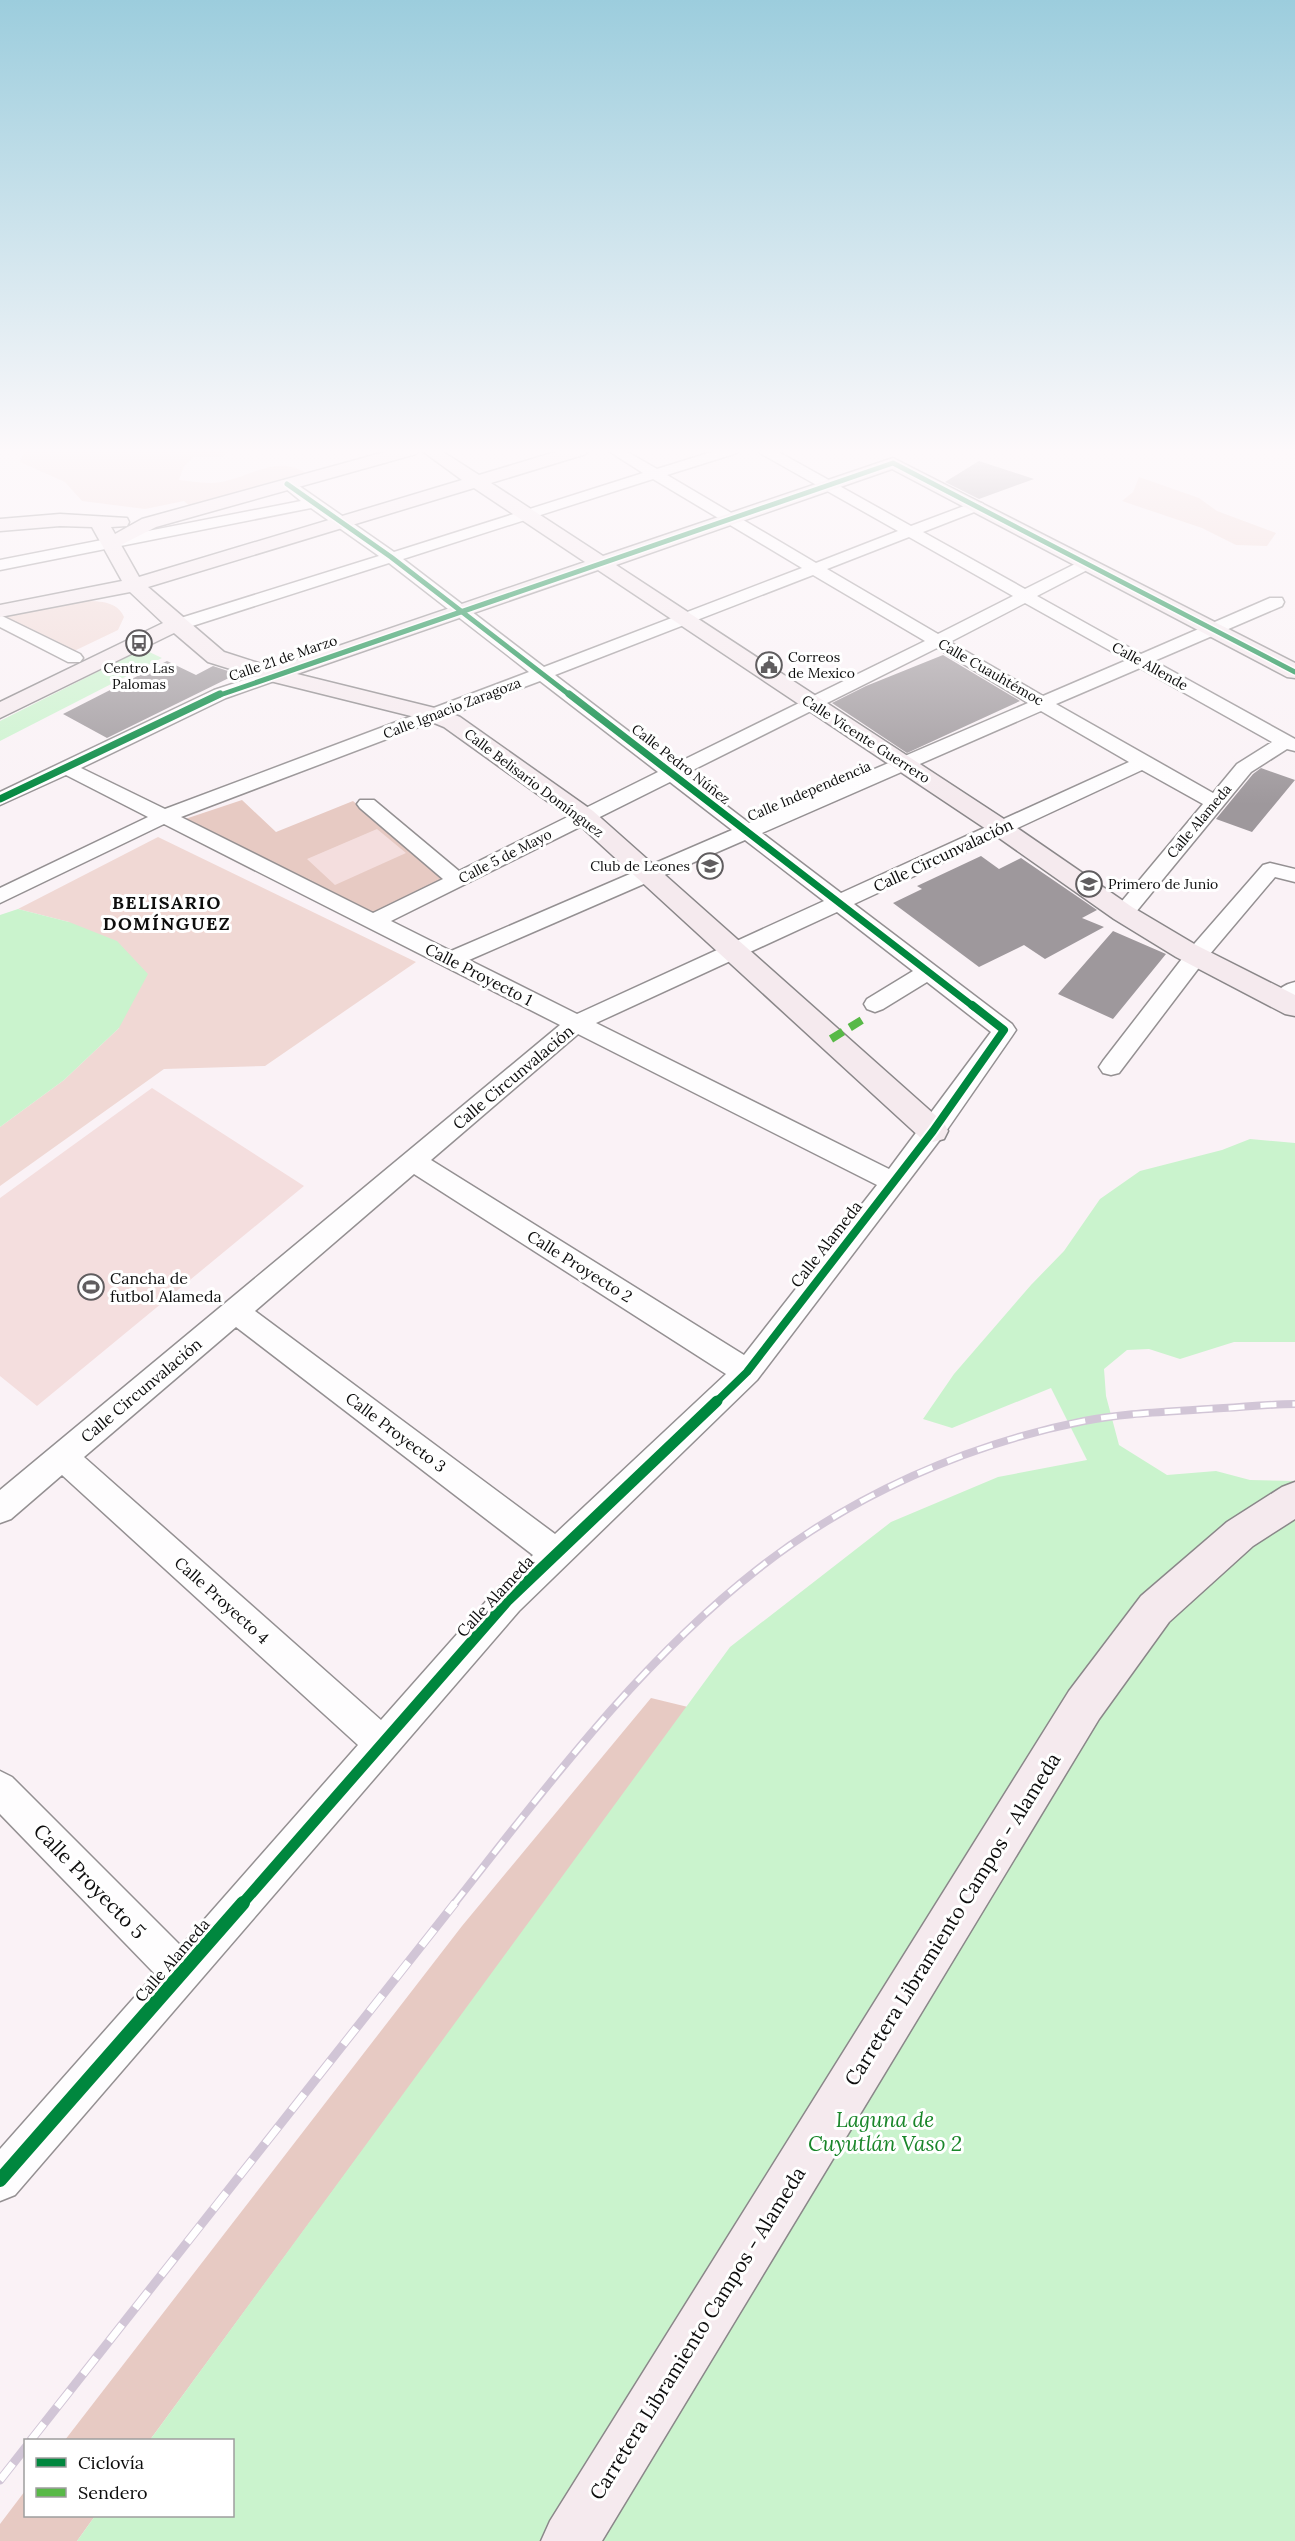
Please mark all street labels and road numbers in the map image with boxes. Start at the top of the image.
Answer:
street label: Calle 21 de Marzo [227,631,339,685]
street label: Calle Cuauhtémoc [935,634,1047,710]
street label: Calle Allende [1109,638,1192,695]
street label: Calle Ignacio Zaragoza [380,673,524,743]
street label: Calle Vicente Guerrero [799,691,933,787]
street label: Calle Pedro Núñez [628,720,734,808]
street label: Calle Belisario Domínguez [461,725,607,841]
street label: Calle Independencia [745,757,873,825]
street label: Calle Alameda [1163,780,1235,862]
street label: Calle Circunvalación [870,814,1016,896]
street label: Calle 5 de Mayo [455,825,555,887]
street label: Calle Proyecto 1 [422,938,536,1010]
street label: Calle Circunvalación [448,1020,578,1133]
street label: Calle Alameda [786,1197,866,1291]
street label: Calle Proyecto 2 [524,1226,636,1306]
street label: Calle Circunvalación [76,1333,206,1446]
street label: Calle Proyecto 3 [342,1388,450,1476]
street label: Calle Alameda [452,1551,538,1641]
street label: Calle Proyecto 4 [171,1552,274,1648]
street label: Carretera Libramiento Campos - Alameda [839,1748,1065,2090]
street label: Calle Proyecto 5 [29,1818,151,1944]
street label: Calle Alameda [130,1914,214,2006]
street label: Carretera Libramiento Campos - Alameda [584,2162,810,2504]

